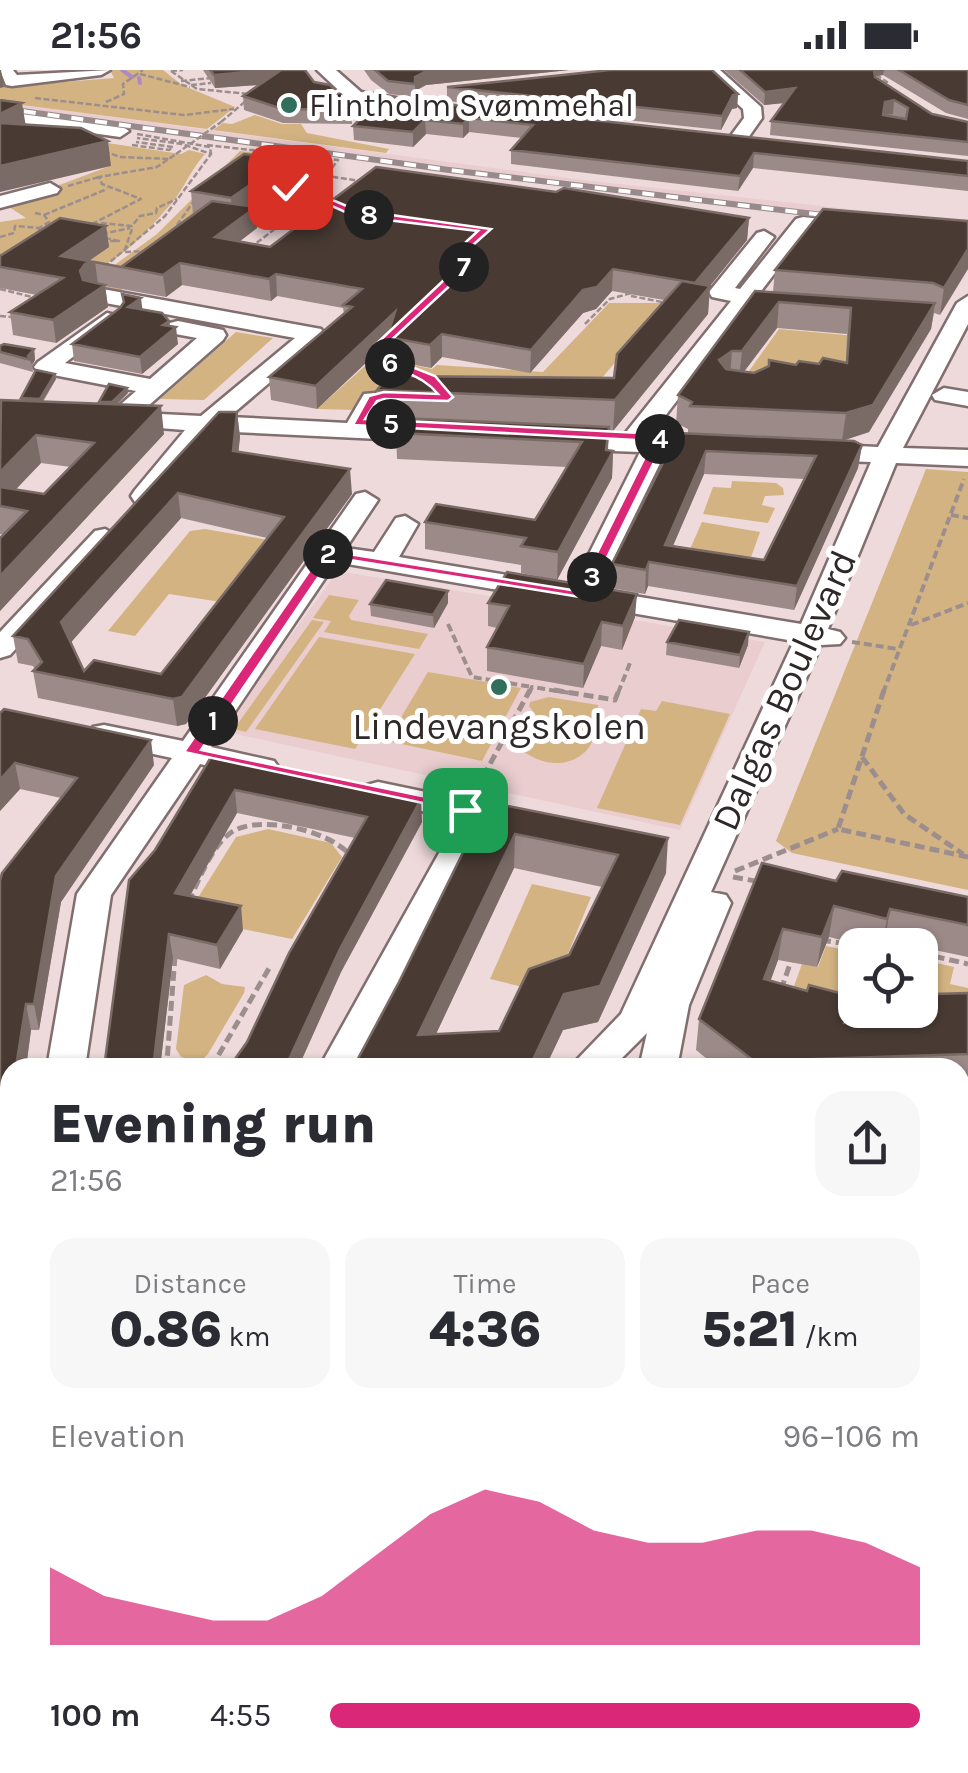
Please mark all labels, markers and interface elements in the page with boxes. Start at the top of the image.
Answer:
text: 21:56 [50,13,142,58]
place label: Flintholm Svømmehal [309,87,634,124]
marker: Flintholm Svømmehal [278,94,300,116]
pin [248,145,333,230]
icon: check [263,160,318,215]
pin: 8 [344,190,394,240]
text: 8 [360,198,378,231]
pin: 7 [439,242,489,292]
text: 7 [457,250,471,283]
pin: 6 [365,338,415,388]
text: 6 [382,346,399,379]
pin: 5 [366,399,416,449]
text: 5 [383,407,399,440]
pin: 4 [635,414,685,464]
text: 4 [652,422,668,455]
pin: 2 [303,529,353,579]
text: 2 [320,537,336,570]
street label: Dalgas Boulevard [703,543,866,837]
pin: 3 [567,552,617,602]
text: 3 [583,560,601,593]
marker: Lindevangskolen [488,676,510,698]
pin: 1 [188,696,238,746]
text: 1 [208,704,218,737]
place label: Lindevangskolen [352,704,646,749]
pin [423,768,508,853]
icon: arrive [438,783,493,838]
map controls [838,928,938,1028]
button: locate [838,928,938,1028]
button: share [815,1091,920,1196]
text: Evening run [50,1092,376,1156]
text: 21:56 [50,1162,123,1199]
text: Distance [133,1267,247,1300]
text: Time [454,1267,516,1300]
text: Pace [750,1267,810,1300]
text: 0.86 [109,1300,222,1359]
text: 4:36 [429,1300,541,1359]
text: 5:21 [701,1300,798,1359]
text: km [222,1320,271,1353]
text: /km [798,1320,859,1353]
text: Elevation [50,1418,185,1455]
text: 96–106 m [783,1418,920,1455]
text: 100 m [50,1697,140,1734]
text: 4:55 [210,1697,271,1734]

